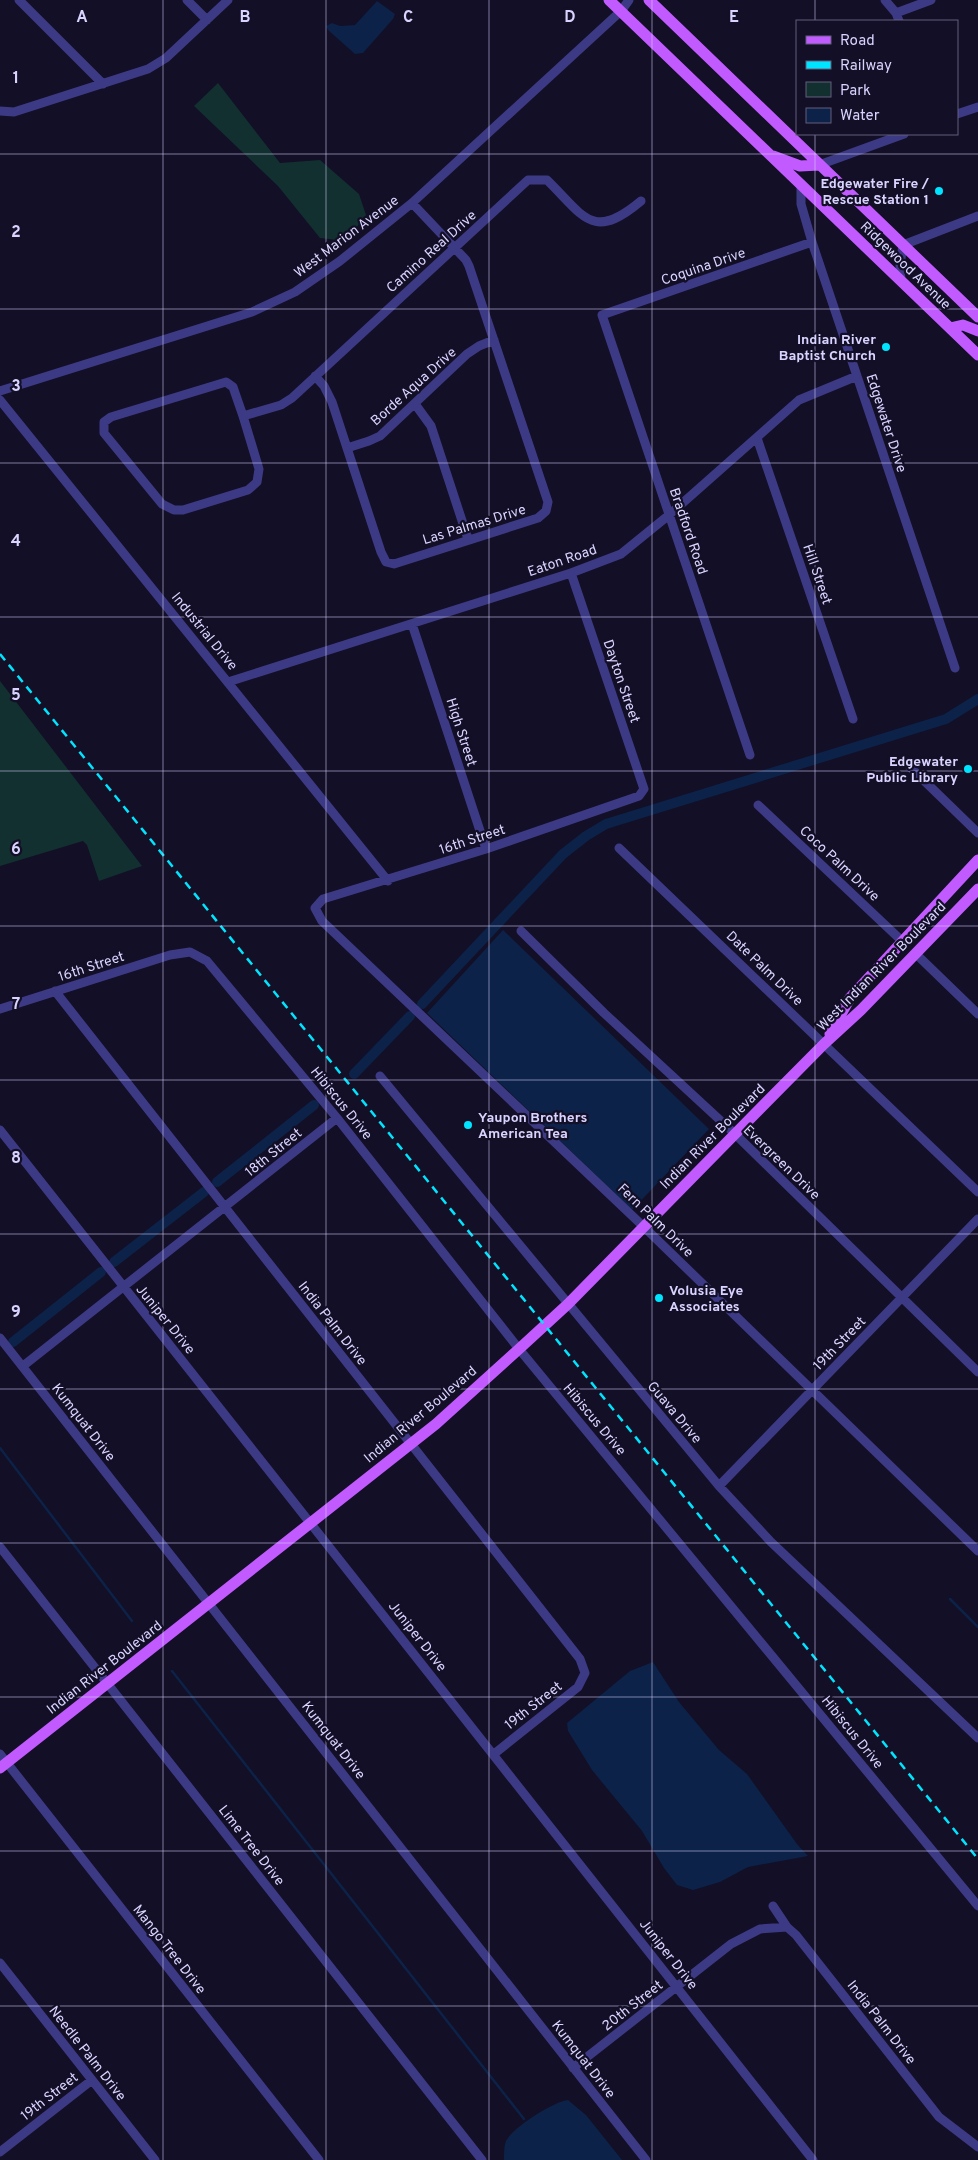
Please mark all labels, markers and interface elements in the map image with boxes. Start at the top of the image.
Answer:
text: A [76,8,88,28]
text: B [239,8,251,28]
text: C [403,8,413,28]
text: D [564,8,576,28]
text: E [729,8,739,28]
legend [796,20,958,135]
text: Road [840,32,875,51]
text: Railway [840,57,892,76]
text: 1 [13,69,19,89]
text: Park [840,82,871,101]
text: Water [840,107,880,126]
place label: Edgewater Fire / Rescue Station 1 [820,176,930,209]
marker: Edgewater Fire / Rescue Station 1 [933,185,945,197]
street label: West Marion Avenue [291,192,402,282]
street label: Camino Real Drive [384,207,480,297]
street label: Ridgewood Avenue [856,219,954,314]
text: 2 [11,223,21,243]
street label: Coquina Drive [659,245,748,290]
place label: Indian River Baptist Church [779,332,876,365]
marker: Indian River Baptist Church [880,341,892,353]
street label: Borde Aqua Drive [368,344,460,430]
street label: Edgewater Drive [862,372,910,475]
text: 3 [11,377,21,397]
street label: Bradford Road [665,486,710,577]
street label: Las Palmas Drive [421,502,528,549]
text: 4 [11,532,21,552]
street label: Eaton Road [526,542,599,581]
street label: Hill Street [798,542,835,607]
street label: Industrial Drive [167,590,240,674]
street label: Dayton Street [598,638,643,725]
text: 5 [11,686,21,706]
street label: High Street [442,696,480,769]
place label: Edgewater Public Library [866,754,958,787]
marker: Edgewater Public Library [962,763,974,775]
street label: 16th Street [437,822,508,859]
street label: Coco Palm Drive [795,823,883,906]
text: 6 [11,840,21,860]
street label: West Indian River Boulevard [814,899,950,1035]
street label: Date Palm Drive [722,928,806,1010]
street label: 16th Street [56,949,127,986]
text: 7 [12,995,20,1015]
street label: Hibiscus Drive [306,1064,375,1144]
street label: Indian River Boulevard [657,1081,769,1193]
place label: Yaupon Brothers American Tea [478,1110,587,1143]
marker: Yaupon Brothers American Tea [462,1119,474,1131]
street label: Evergreen Drive [739,1122,823,1204]
street label: 18th Street [242,1125,306,1181]
text: 8 [11,1149,21,1169]
street label: Fern Palm Drive [613,1181,696,1262]
street label: India Palm Drive [294,1278,370,1369]
street label: Juniper Drive [132,1282,198,1358]
place label: Volusia Eye Associates [669,1283,743,1316]
marker: Volusia Eye Associates [653,1292,665,1304]
text: 9 [11,1303,21,1323]
street label: 19th Street [810,1314,870,1375]
street label: Indian River Boulevard [361,1363,481,1467]
street label: Guava Drive [643,1379,705,1447]
street label: Hibiscus Drive [559,1380,629,1460]
street label: Kumquat Drive [47,1381,118,1465]
street label: Juniper Drive [384,1598,450,1676]
street label: Indian River Boulevard [44,1618,166,1719]
street label: 19th Street [502,1678,566,1734]
street label: Hibiscus Drive [817,1693,886,1773]
street label: Kumquat Drive [297,1699,368,1783]
street label: Lime Tree Drive [214,1802,288,1890]
street label: Mango Tree Drive [129,1902,209,1998]
street label: Juniper Drive [635,1916,701,1994]
street label: 20th Street [599,1977,667,2035]
street label: India Palm Drive [843,1977,919,2068]
street label: Needle Palm Drive [44,2003,129,2105]
street label: Kumquat Drive [547,2018,618,2102]
street label: 19th Street [18,2069,82,2125]

